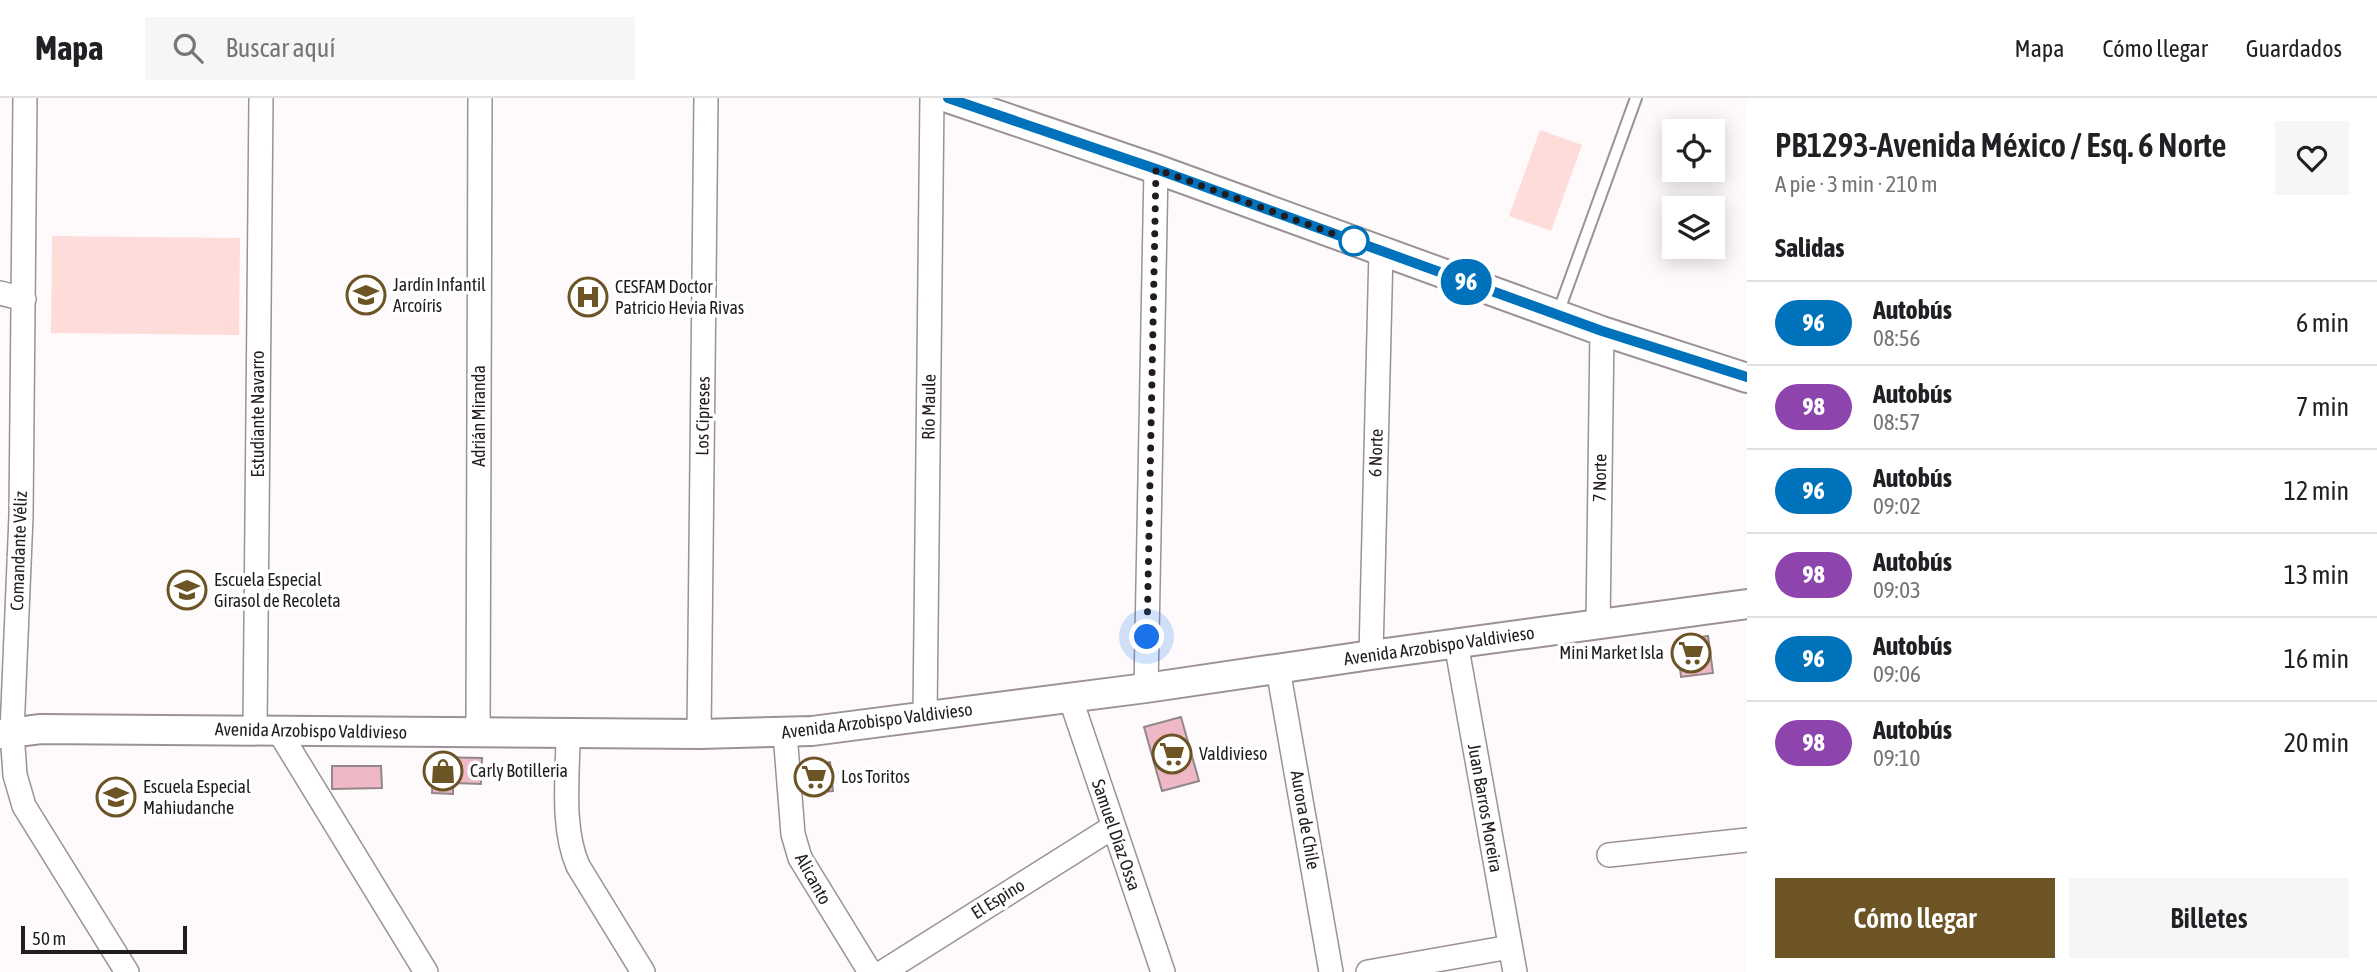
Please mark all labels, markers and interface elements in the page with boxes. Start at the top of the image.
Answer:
search box [145,17,635,80]
text: Mapa [35,29,103,67]
icon: search [169,29,207,67]
text: Buscar aquí [225,33,335,63]
text: Mapa [2015,35,2064,62]
text: Cómo llegar [2102,35,2208,62]
text: Guardados [2246,35,2342,62]
map controls [1662,119,1725,259]
button: locate [1662,119,1725,182]
button: heart [2275,121,2349,195]
text: PB1293-Avenida México / Esq. 6 Norte [1775,126,2227,164]
text: A pie · 3 min · 210 m [1775,171,1938,197]
button: layers [1662,196,1725,259]
unlabelled marker [1339,226,1369,256]
text: Salidas [1775,233,1844,263]
line badge: 96 [1434,259,1498,305]
text: 96 [1455,268,1477,295]
school or university icon: Jardín Infantil Arcoíris [345,274,387,316]
place label: Jardín Infantil Arcoíris [393,274,486,316]
hospital icon: CESFAM Doctor Patricio Hevia Rivas [567,276,609,318]
place label: CESFAM Doctor Patricio Hevia Rivas [615,276,744,318]
text: Autobús [1873,295,1952,325]
text: 6 min [2296,308,2349,338]
text: 96 [1802,309,1825,336]
text: 08:56 [1873,325,1920,351]
street label: Estudiante Navarro [247,351,268,478]
street label: Adrián Miranda [468,365,489,467]
street label: Río Maule [917,374,940,440]
street label: Los Cipreses [691,376,714,456]
text: Autobús [1873,379,1952,409]
text: 7 min [2296,392,2349,422]
text: 98 [1802,393,1825,420]
text: 08:57 [1873,409,1920,435]
street label: 6 Norte [1364,428,1387,477]
street label: 7 Norte [1589,454,1610,502]
text: Autobús [1873,463,1952,493]
text: 12 min [2284,476,2349,506]
text: 96 [1802,477,1825,504]
street label: Comandante Véliz [6,490,31,611]
text: 09:02 [1873,493,1921,519]
text: Autobús [1873,547,1952,577]
text: 13 min [2284,560,2349,590]
text: 98 [1802,561,1825,588]
school or university icon: Escuela Especial Girasol de Recoleta [166,569,208,611]
place label: Escuela Especial Girasol de Recoleta [214,569,341,611]
text: 09:03 [1873,577,1921,603]
your location [1129,619,1164,654]
street label: Avenida Arzobispo Valdivieso [1342,622,1536,669]
text: Autobús [1873,631,1952,661]
supermarket icon: Mini Market Isla [1670,632,1712,674]
place label: Mini Market Isla [1559,642,1664,663]
text: 16 min [2284,644,2349,674]
text: 96 [1802,645,1825,672]
text: 09:06 [1873,661,1921,687]
street label: Avenida Arzobispo Valdivieso [780,698,974,743]
text: Autobús [1873,715,1952,745]
street label: Avenida Arzobispo Valdivieso [215,718,407,743]
text: 20 min [2284,728,2349,758]
text: 98 [1802,729,1825,756]
supermarket icon: Valdivieso [1151,733,1193,775]
street label: Juan Barros Moreira [1464,742,1507,874]
place label: Valdivieso [1199,743,1267,764]
text: 09:10 [1873,745,1920,771]
shop icon: Carly Botilleria [422,750,464,792]
supermarket icon: Los Toritos [793,756,835,798]
place label: Carly Botilleria [470,760,568,781]
place label: Los Toritos [841,766,910,787]
street label: Aurora de Chile [1286,769,1325,871]
school or university icon: Escuela Especial Mahiudanche [95,776,137,818]
place label: Escuela Especial Mahiudanche [143,776,251,818]
street label: Samuel Díaz Ossa [1088,777,1145,893]
street label: Alicanto [791,850,836,908]
street label: El Espino [967,874,1028,923]
button: Cómo llegar [1775,878,2055,958]
button: Billetes [2069,878,2349,958]
scale bar [21,923,187,955]
text: 50 m [32,927,66,949]

